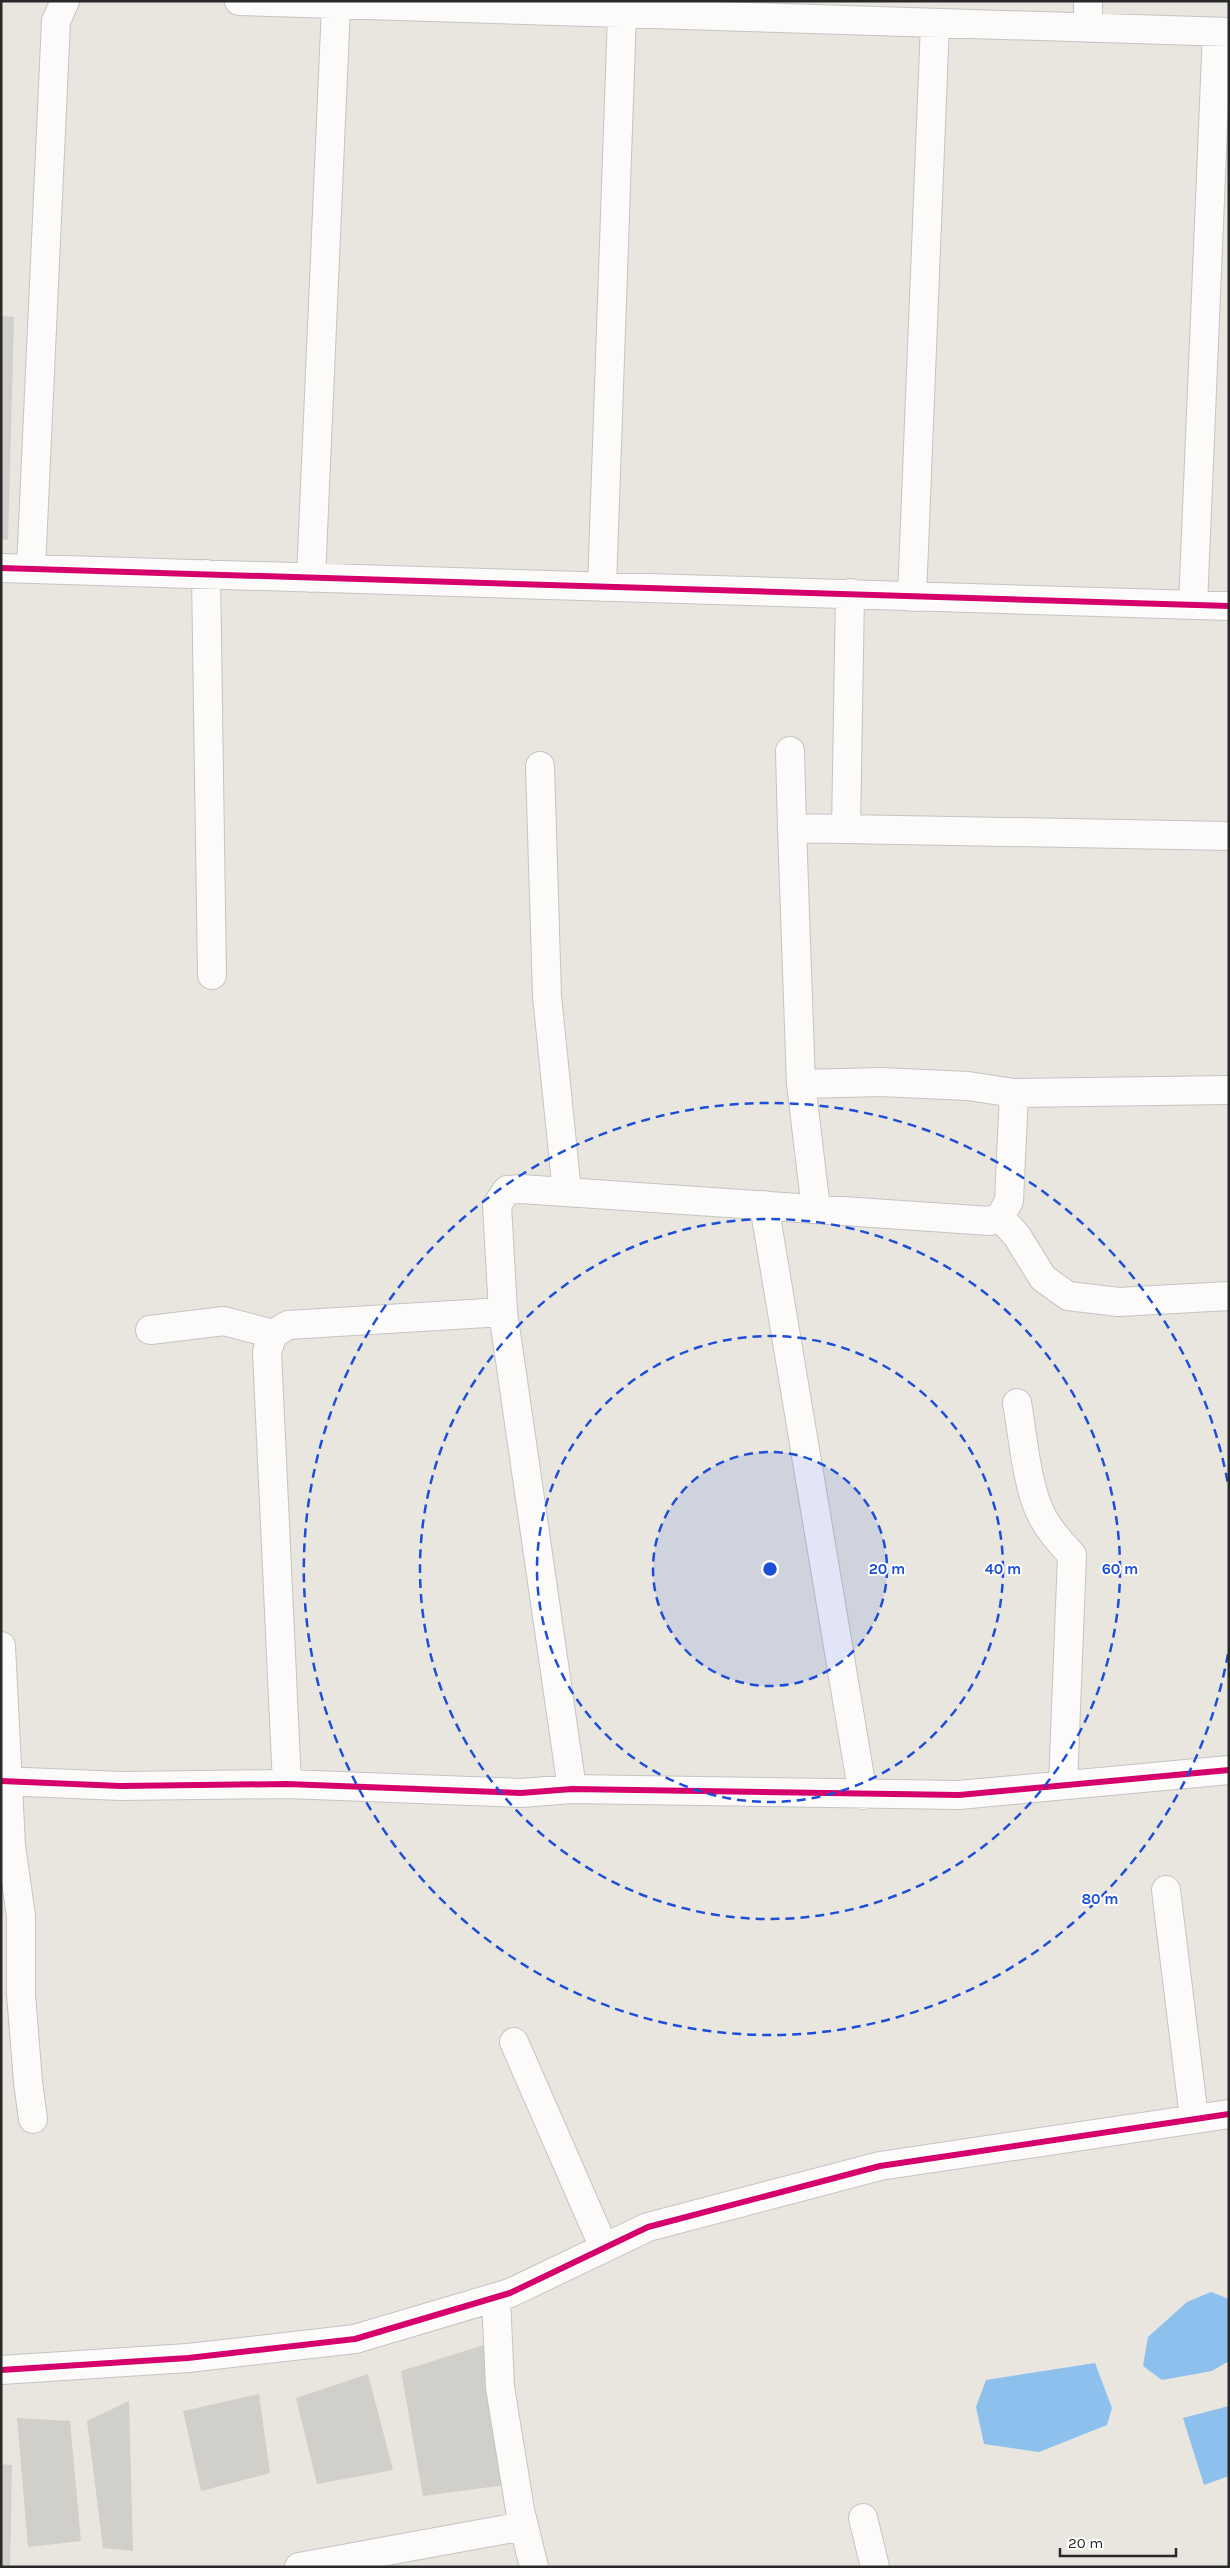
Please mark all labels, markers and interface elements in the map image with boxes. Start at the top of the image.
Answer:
centre of rings [761,1560,779,1578]
text: 20 m [869,1560,905,1578]
text: 40 m [985,1560,1021,1578]
text: 60 m [1102,1560,1138,1578]
text: 80 m [1081,1890,1119,1908]
scale bar [1060,2526,1176,2558]
text: 20 m [1068,2534,1103,2552]

